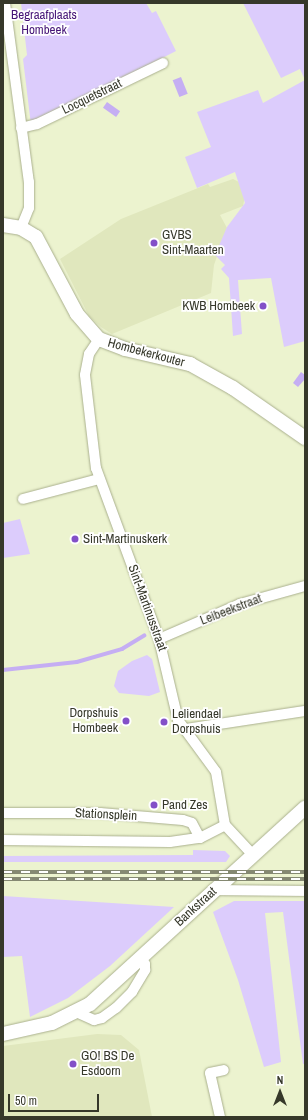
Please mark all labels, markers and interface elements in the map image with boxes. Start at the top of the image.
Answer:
park label: Begraafplaats Hombeek [11,8,77,39]
street label: Locquetstraat [60,76,124,118]
place label: GVBS Sint-Maarten [162,228,224,259]
marker: GVBS Sint-Maarten [149,238,159,248]
place label: KWB Hombeek [182,298,255,314]
marker: KWB Hombeek [258,301,268,311]
street label: Hombekerkouter [106,335,186,371]
place label: Sint-Martinuskerk [83,531,167,547]
marker: Sint-Martinuskerk [70,534,80,544]
street label: Sint-Martinusstraat [124,563,170,653]
street label: Leibeekstraat [198,591,264,629]
place label: Dorpshuis Hombeek [69,706,118,737]
place label: Leliendael Dorpshuis [172,707,221,738]
marker: Dorpshuis Hombeek [121,716,131,726]
marker: Leliendael Dorpshuis [159,717,169,727]
place label: Pand Zes [162,797,208,813]
marker: Pand Zes [149,800,159,810]
street label: Stationsplein [75,806,137,824]
street label: Bankstraat [172,884,220,930]
place label: GO! BS De Esdoorn [81,1049,134,1080]
marker: GO! BS De Esdoorn [68,1059,78,1069]
north arrow [260,1072,300,1112]
text: N [277,1073,283,1087]
scale bar [10,1086,101,1112]
text: 50 m [15,1093,37,1109]

